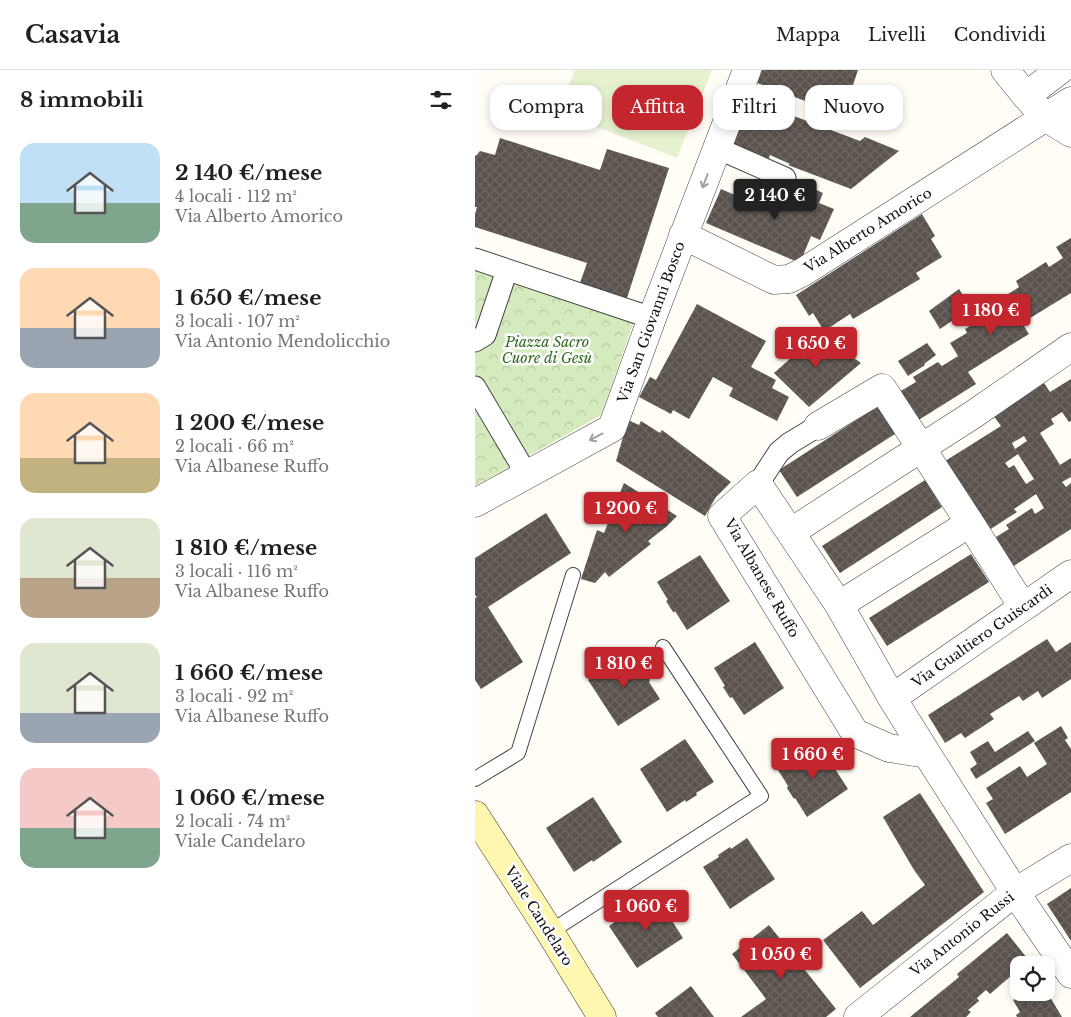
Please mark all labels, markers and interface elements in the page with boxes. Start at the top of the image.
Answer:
text: Casavia [25,20,120,49]
text: Mappa [776,24,840,46]
text: Livelli [868,24,926,46]
text: Condividi [954,24,1046,46]
chip: Compra [490,85,602,130]
chip: Affitta [612,85,703,130]
chip: Filtri [713,85,795,130]
chip: Nuovo [805,85,903,130]
icon: filters [427,86,455,114]
text: 8 immobili [20,87,144,113]
text: 2 140 €/mese [175,160,322,186]
icon: home [60,163,120,223]
one-way arrow [699,173,709,188]
pin: 2 140 € [729,178,821,221]
street label: Via Alberto Amorico [800,183,935,277]
text: 2 140 € [745,185,805,205]
text: 4 locali · 112 m² [175,186,297,206]
text: Via Alberto Amorico [175,206,343,226]
street label: Via San Giovanni Bosco [613,239,689,406]
text: 1 650 €/mese [175,285,321,311]
icon: home [60,288,120,348]
pin: 1 180 € [945,294,1037,336]
text: 1 180 € [963,300,1019,320]
text: 3 locali · 107 m² [175,311,300,331]
pin: 1 650 € [770,326,862,369]
text: Via Antonio Mendolicchio [175,331,390,351]
park label: Piazza Sacro Cuore di Gesù [502,333,592,367]
text: 1 650 € [786,333,846,353]
text: 1 200 €/mese [175,410,324,436]
icon: home [60,413,120,473]
one-way arrow [589,432,604,442]
text: 2 locali · 66 m² [175,436,294,456]
text: Via Albanese Ruffo [175,456,329,476]
pin: 1 200 € [580,492,672,534]
text: 1 200 € [595,498,657,518]
street label: Via Albanese Ruffo [720,514,803,641]
text: 1 810 €/mese [175,535,317,561]
icon: home [60,538,120,598]
text: 3 locali · 116 m² [175,561,298,581]
street label: Via Gualtiero Guiscardi [907,580,1056,692]
text: Via Albanese Ruffo [175,581,329,601]
pin: 1 810 € [578,646,670,689]
text: 1 810 € [596,653,652,673]
text: 1 660 €/mese [175,660,323,686]
icon: home [60,663,120,723]
text: 3 locali · 92 m² [175,686,293,706]
text: Via Albanese Ruffo [175,706,329,726]
pin: 1 660 € [767,738,859,780]
text: 1 660 € [782,744,844,764]
text: 1 060 €/mese [175,785,325,811]
icon: home [60,788,120,848]
text: 2 locali · 74 m² [175,811,290,831]
text: Viale Candelaro [175,831,305,851]
street label: Viale Candelaro [501,862,577,969]
street label: Via Antonio Russi [906,888,1018,981]
pin: 1 060 € [600,890,692,932]
text: 1 060 € [615,896,677,916]
pin: 1 050 € [735,938,827,980]
text: 1 050 € [750,944,812,964]
map controls [1010,956,1055,1001]
button: locate [1010,956,1055,1001]

